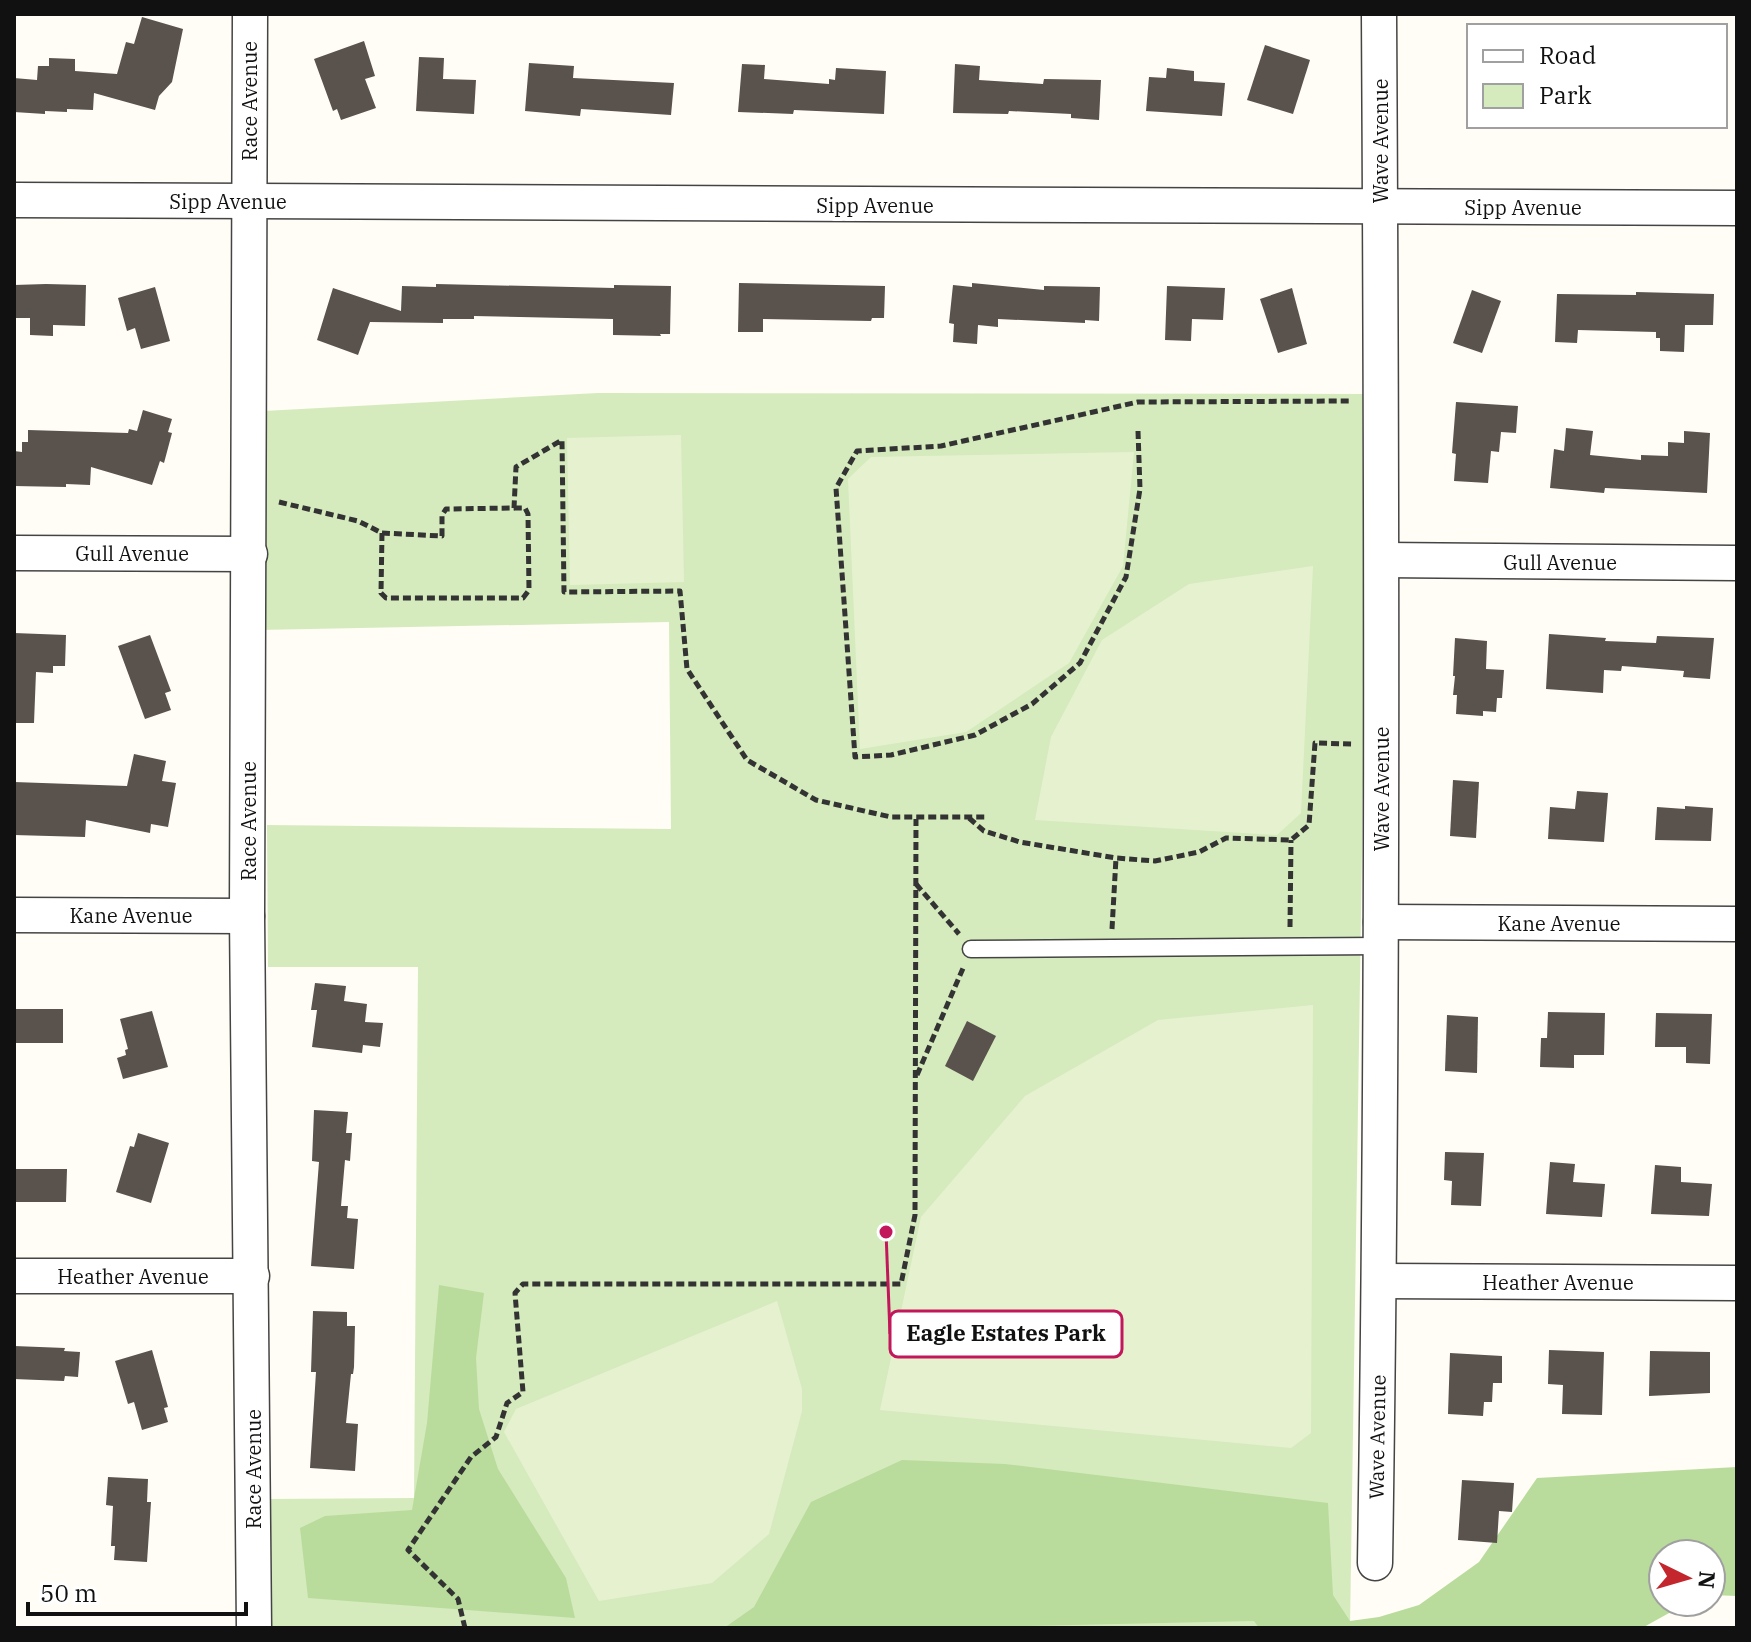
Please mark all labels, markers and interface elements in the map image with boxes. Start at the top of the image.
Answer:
legend [1467,24,1727,128]
text: Road [1539,39,1596,71]
street label: Race Avenue [236,41,263,161]
street label: Wave Avenue [1367,79,1394,203]
text: Park [1539,79,1591,111]
street label: Sipp Avenue [169,188,287,215]
street label: Sipp Avenue [816,192,934,219]
street label: Sipp Avenue [1464,194,1582,221]
street label: Gull Avenue [75,540,189,567]
street label: Gull Avenue [1503,549,1617,576]
street label: Wave Avenue [1368,727,1395,851]
street label: Race Avenue [235,761,262,881]
street label: Kane Avenue [69,902,193,929]
street label: Kane Avenue [1497,910,1621,937]
street label: Heather Avenue [57,1263,209,1290]
street label: Heather Avenue [1482,1269,1634,1296]
callout: Eagle Estates Park [890,1311,1122,1357]
text: Eagle Estates Park [906,1318,1106,1347]
street label: Wave Avenue [1362,1374,1392,1500]
street label: Race Avenue [240,1409,267,1529]
north arrow [1647,1538,1727,1618]
scale bar [28,1566,246,1616]
text: N [1692,1570,1723,1590]
text: 50 m [40,1577,97,1609]

